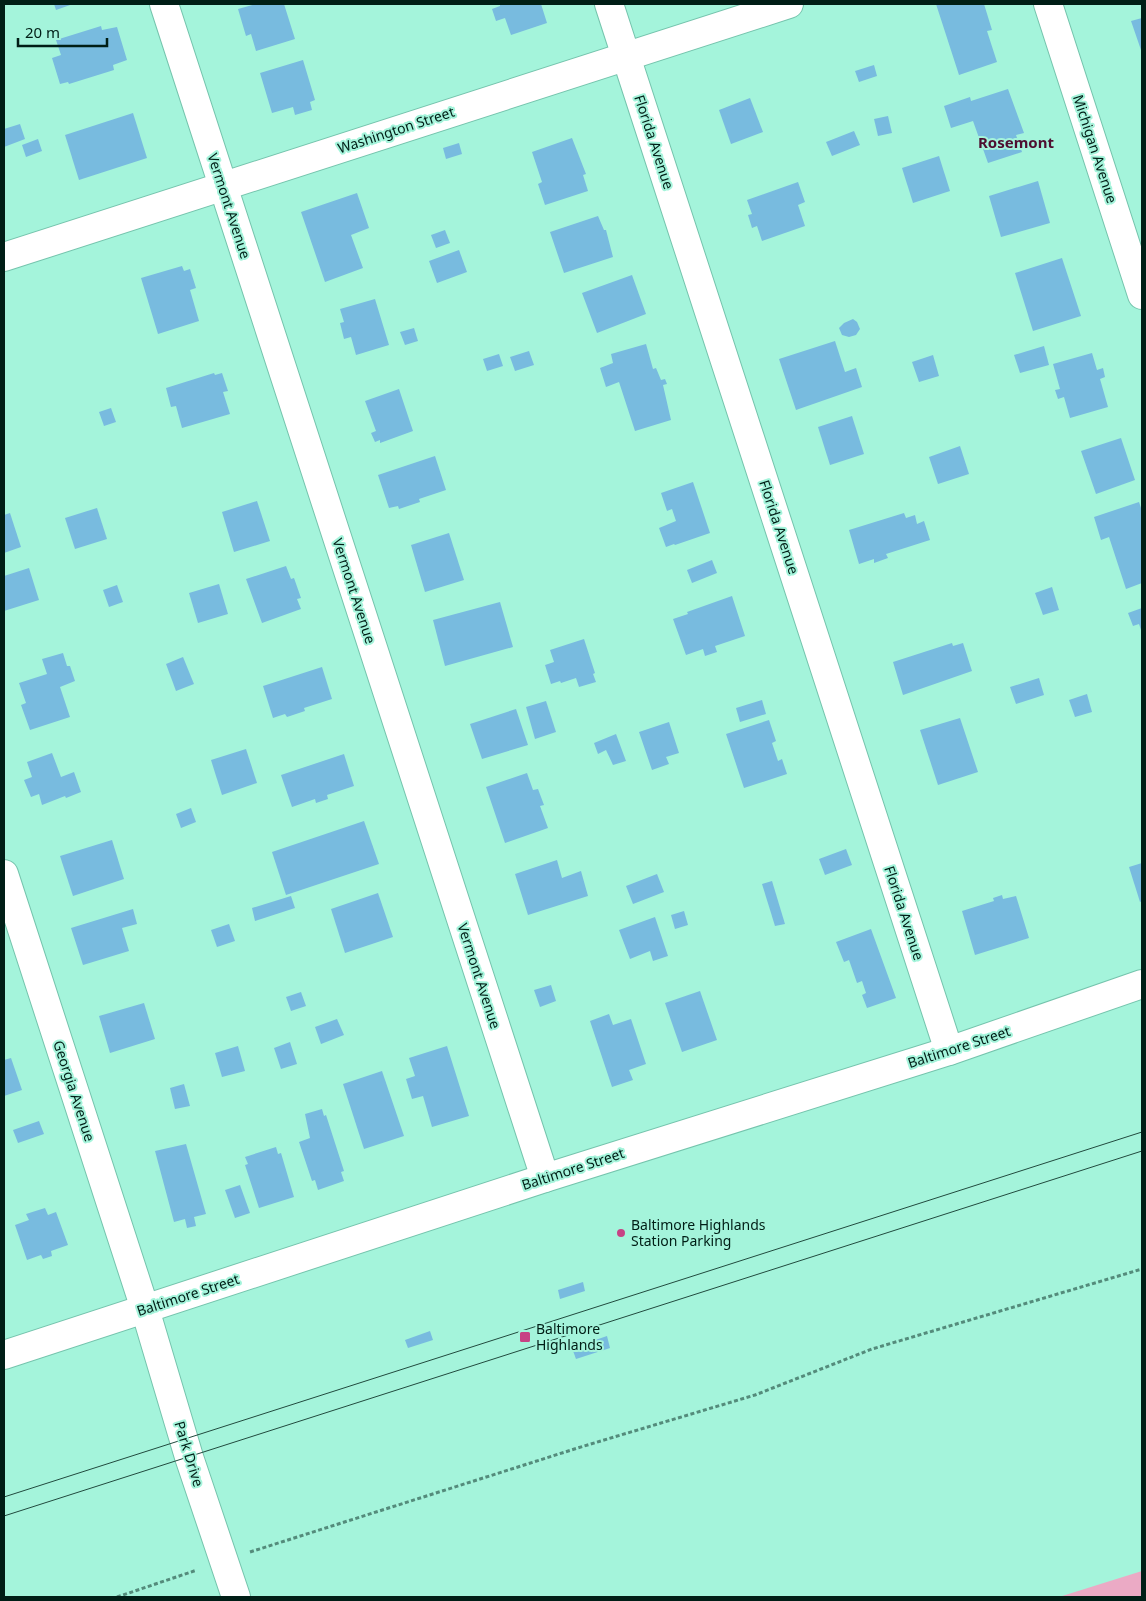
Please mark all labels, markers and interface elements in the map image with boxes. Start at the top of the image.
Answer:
scale bar [18,15,106,47]
text: 20 m [25,22,60,42]
street label: Florida Avenue [630,92,679,191]
street label: Michigan Avenue [1069,92,1122,206]
street label: Washington Street [335,102,457,157]
district label: Rosemont [978,132,1054,152]
street label: Vermont Avenue [203,151,256,261]
street label: Florida Avenue [755,477,804,576]
street label: Vermont Avenue [328,536,381,646]
street label: Florida Avenue [880,863,929,962]
street label: Vermont Avenue [453,921,506,1031]
street label: Baltimore Street [905,1021,1013,1072]
street label: Georgia Avenue [49,1038,100,1144]
street label: Baltimore Street [519,1143,627,1194]
place label: Baltimore Highlands Station Parking [631,1215,766,1250]
marker: Baltimore Highlands Station Parking [615,1227,627,1239]
street label: Baltimore Street [134,1269,242,1320]
place label: Baltimore Highlands [536,1319,603,1354]
marker: Baltimore Highlands [518,1330,532,1344]
street label: Park Drive [170,1419,209,1489]

